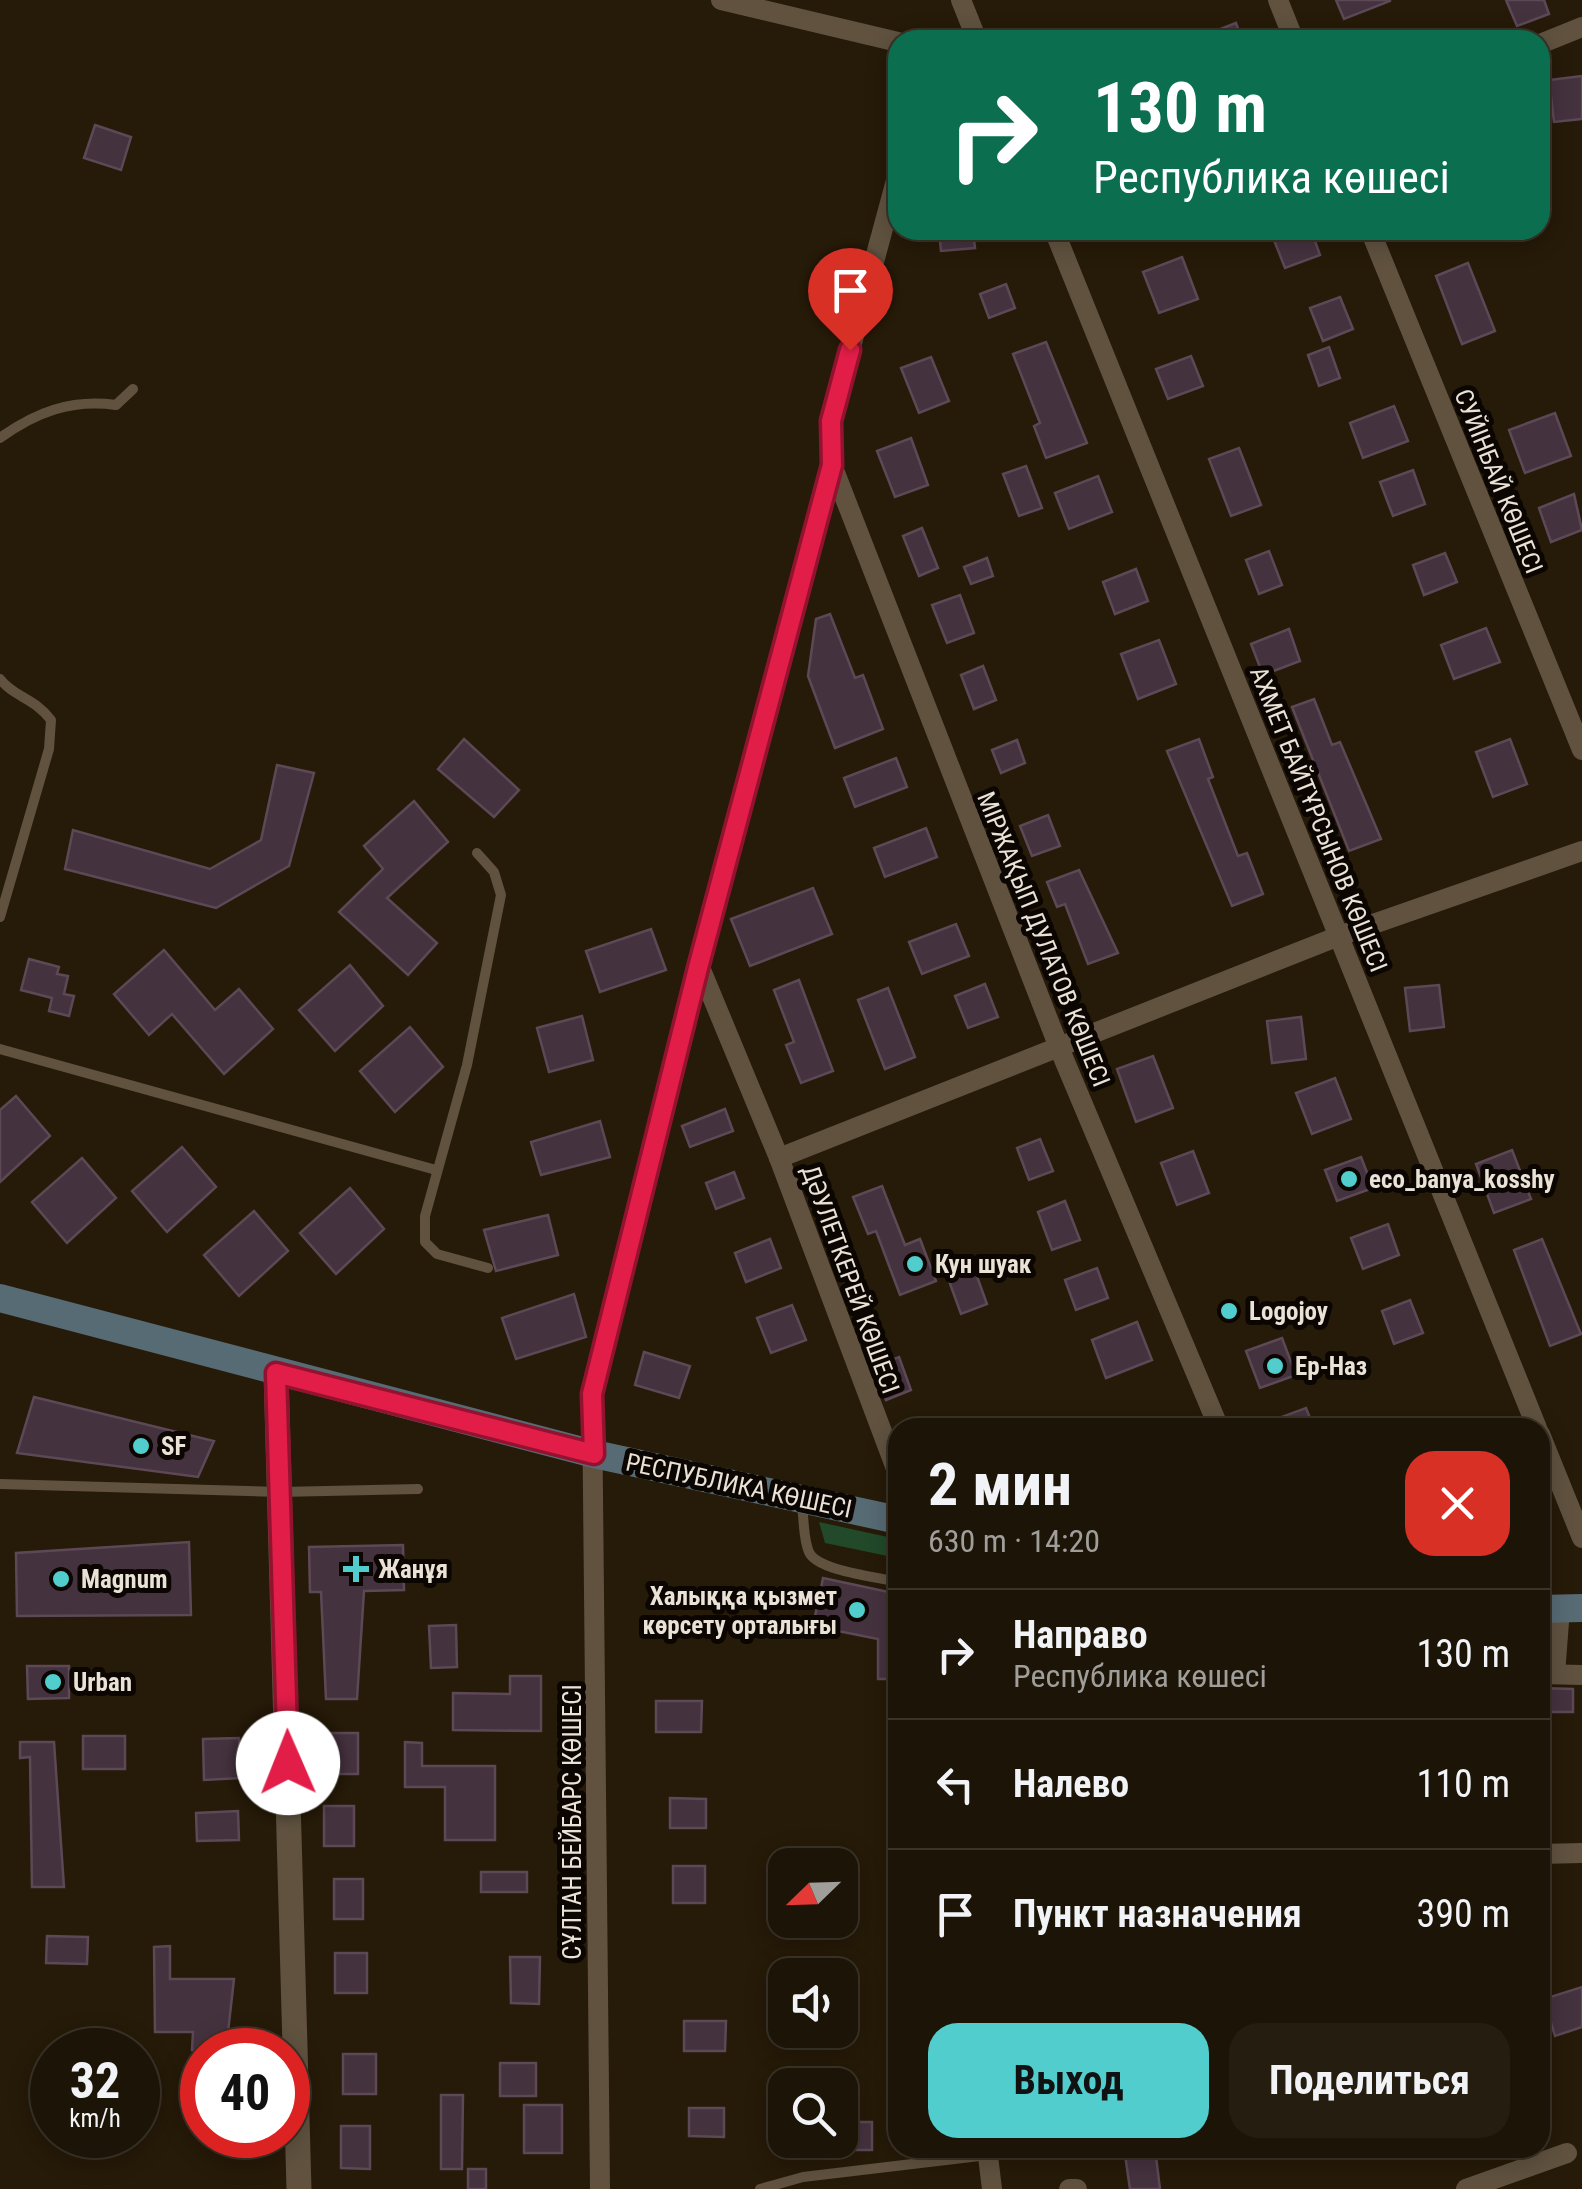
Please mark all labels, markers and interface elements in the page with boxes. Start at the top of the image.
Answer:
text: 130 m [1093,67,1267,149]
icon: right [928,70,1058,200]
text: Республика көшесі [1093,151,1450,204]
pin [808,248,893,351]
icon: arrive [823,263,878,318]
street label: СУЙІНБАЙ КӨШЕСІ [1448,385,1549,578]
street label: АХМЕТ БАЙТҰРСЫНОВ КӨШЕСІ [1244,662,1393,976]
street label: МІРЖАҚЫП ДУЛАТОВ КӨШЕСІ [971,788,1116,1091]
street label: ДӘУЛЕТКЕРЕЙ КӨШЕСІ [796,1161,905,1397]
place label: eco_banya_kosshy [1369,1165,1555,1194]
marker: eco_banya_kosshy [1338,1168,1360,1190]
place label: Кун шуак [935,1250,1032,1279]
marker: Кун шуак [904,1253,926,1275]
place label: Logojoy [1249,1297,1328,1326]
marker: Logojoy [1218,1300,1240,1322]
place label: Ер-Наз [1295,1352,1367,1381]
marker: Ер-Наз [1264,1355,1286,1377]
place label: SF [161,1432,186,1461]
marker: SF [130,1435,152,1457]
street label: РЕСПУБЛИКА КӨШЕСІ [623,1447,854,1524]
text: 2 мин [928,1449,1072,1520]
button: close [1405,1451,1510,1556]
text: 630 m · 14:20 [928,1522,1100,1560]
place label: Жанұя [378,1555,448,1584]
marker: Жанұя [343,1556,369,1582]
place label: Magnum [81,1565,167,1594]
marker: Magnum [50,1568,72,1590]
place label: Халыққа қызмет көрсету орталығы [643,1582,837,1640]
marker: Халыққа қызмет көрсету орталығы [846,1599,868,1621]
text: Направо [1013,1613,1148,1657]
icon: right [928,1627,983,1682]
text: 130 m [1416,1632,1510,1676]
text: Республика көшесі [1013,1657,1267,1695]
place label: Urban [73,1668,132,1697]
marker: Urban [42,1671,64,1693]
street label: СҰЛТАН БЕЙБАРС КӨШЕСІ [558,1684,587,1960]
position arrow [236,1711,340,1815]
icon: left [928,1757,983,1812]
text: Налево [1013,1762,1129,1806]
text: 110 m [1416,1762,1510,1806]
north arrow [768,1848,858,1938]
map controls [768,1848,858,2158]
icon: arrive [928,1887,983,1942]
text: Пункт назначения [1013,1892,1302,1936]
text: 390 m [1416,1892,1510,1936]
button: sound [768,1958,858,2048]
button: Выход [928,2023,1209,2138]
button: Поделиться [1229,2023,1510,2138]
speed limit sign: 40 [180,2028,310,2158]
text: 32 [70,2052,120,2110]
button: search [768,2068,858,2158]
text: km/h [69,2104,121,2133]

